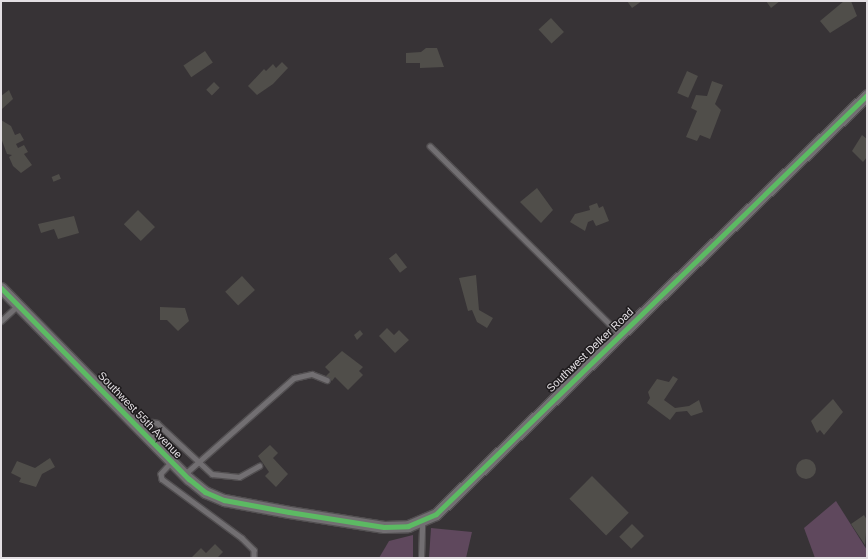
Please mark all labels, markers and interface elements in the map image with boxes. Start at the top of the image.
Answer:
street label: Southwest Delker Road [544,305,636,395]
street label: Southwest 55th Avenue [95,369,185,461]

